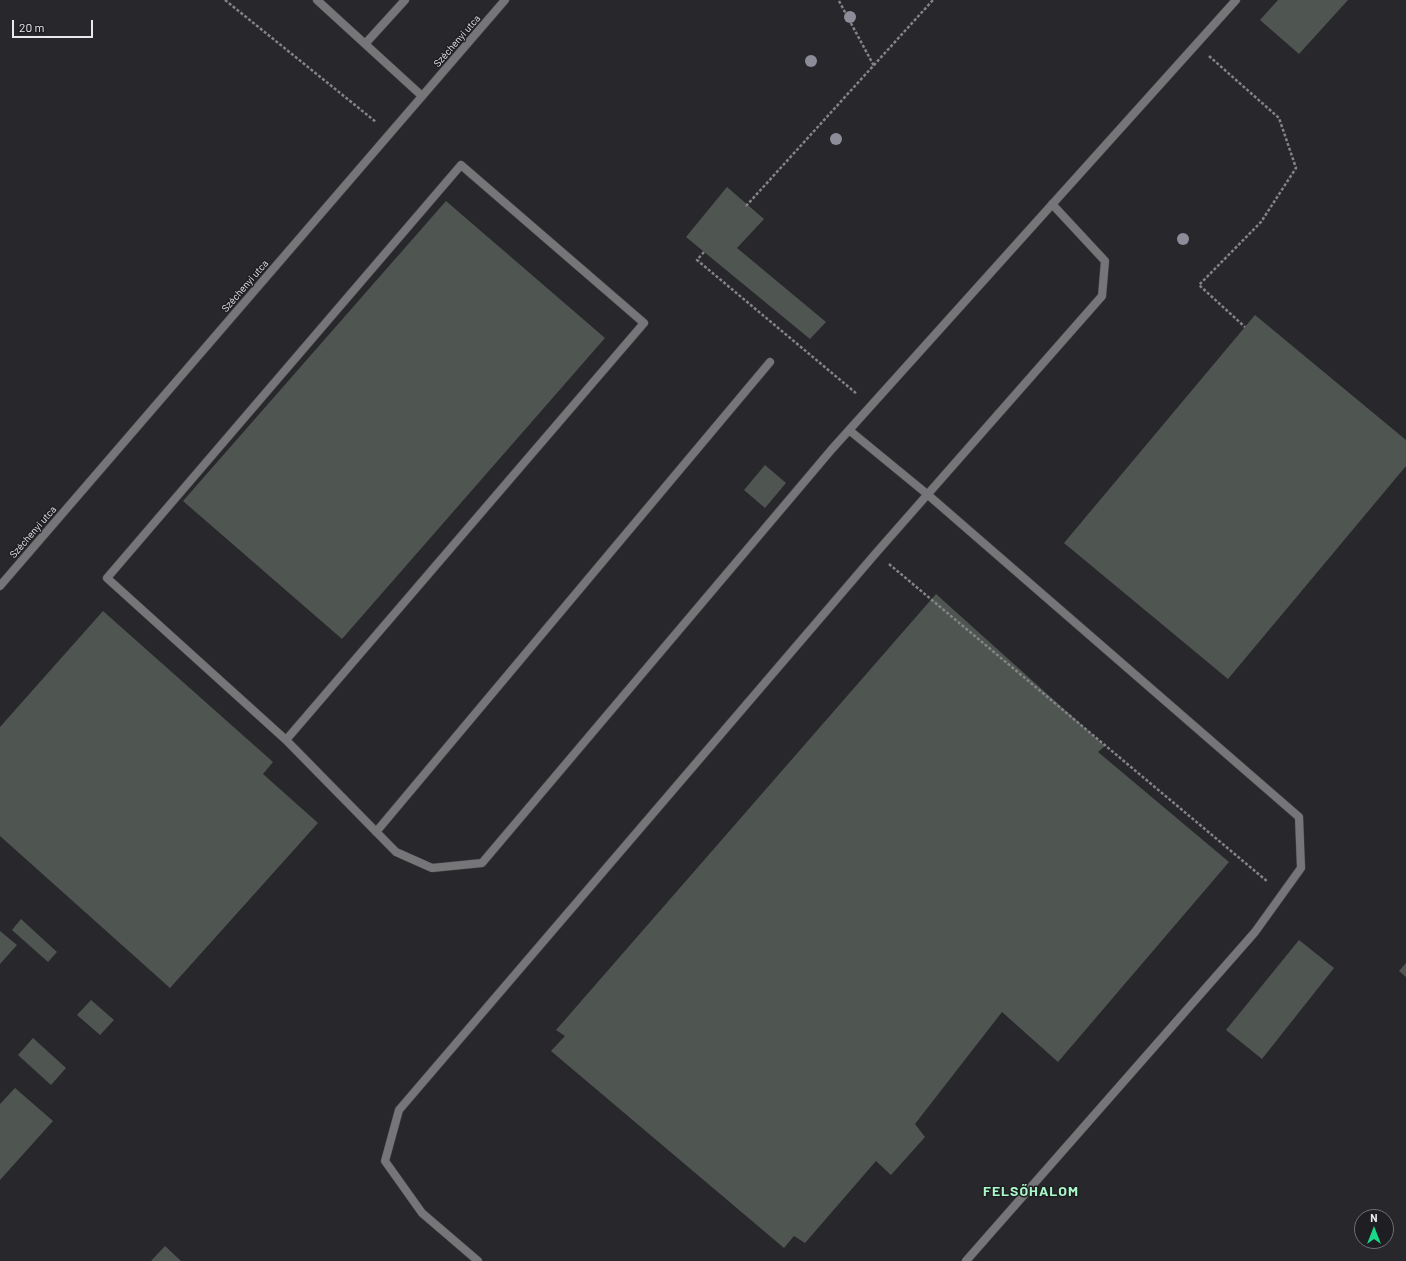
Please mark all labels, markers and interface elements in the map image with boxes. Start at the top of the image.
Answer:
scale bar [14,12,95,38]
street label: Széchenyi utca [431,13,483,69]
text: 20 m [19,20,45,34]
street label: Széchenyi utca [219,258,271,314]
street label: Széchenyi utca [7,504,59,560]
district label: FELSŐHALOM [983,1183,1079,1199]
north arrow [1354,1209,1394,1249]
text: N [1370,1211,1378,1224]

